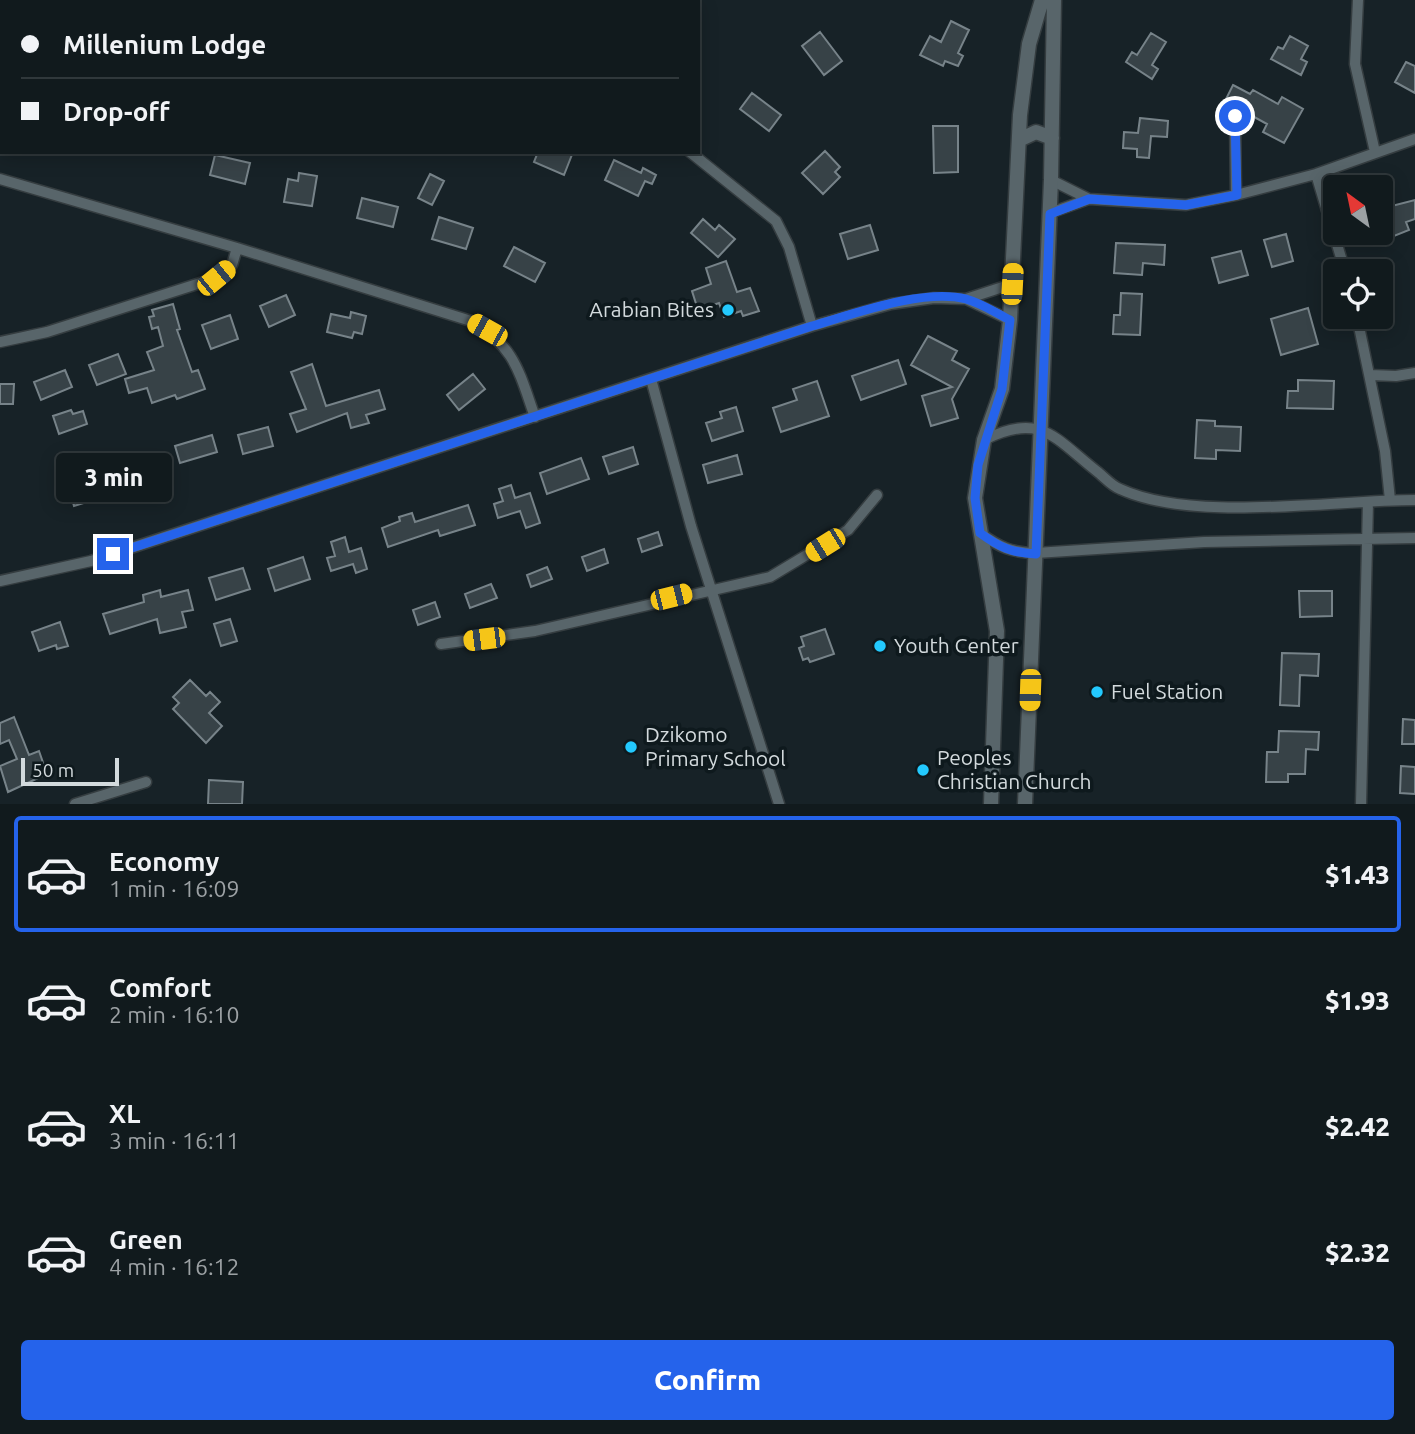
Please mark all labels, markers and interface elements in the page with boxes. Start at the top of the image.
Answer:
text: Millenium Lodge [63,30,266,59]
text: Drop-off [63,97,170,126]
route start [1219,100,1251,132]
north arrow [1323,175,1393,245]
map controls [1323,175,1393,329]
car [194,257,239,299]
button: locate [1323,259,1393,329]
car [1001,262,1024,306]
place label: Arabian Bites [589,297,714,321]
marker: Arabian Bites [720,302,736,318]
car [464,311,511,349]
callout: 3 min [55,452,171,502]
text: 3 min [85,465,143,490]
car [802,525,849,565]
route end [97,538,129,570]
car [649,582,694,612]
car [462,626,507,652]
place label: Youth Center [894,633,1019,657]
marker: Youth Center [872,638,888,654]
car [1019,669,1042,711]
place label: Fuel Station [1111,679,1223,703]
marker: Fuel Station [1089,684,1105,700]
place label: Dzikomo Primary School [645,722,786,770]
marker: Dzikomo Primary School [623,739,639,755]
place label: Peoples Christian Church [937,745,1092,793]
scale bar [21,755,119,787]
text: 50 m [32,759,74,781]
marker: Peoples Christian Church [915,762,931,778]
icon: car [25,843,88,906]
text: Economy [109,847,219,876]
text: $1.43 [1325,860,1390,889]
text: 1 min · 16:09 [109,876,240,901]
icon: car [25,969,88,1032]
text: Comfort [109,973,212,1002]
text: $1.93 [1325,986,1390,1015]
text: 2 min · 16:10 [109,1002,240,1027]
icon: car [25,1095,88,1158]
text: XL [109,1099,140,1128]
text: $2.42 [1325,1112,1390,1141]
text: 3 min · 16:11 [109,1128,240,1153]
icon: car [25,1221,88,1284]
text: Green [109,1225,183,1254]
text: $2.32 [1325,1238,1390,1267]
text: 4 min · 16:12 [109,1254,240,1279]
button: Confirm [21,1340,1394,1420]

